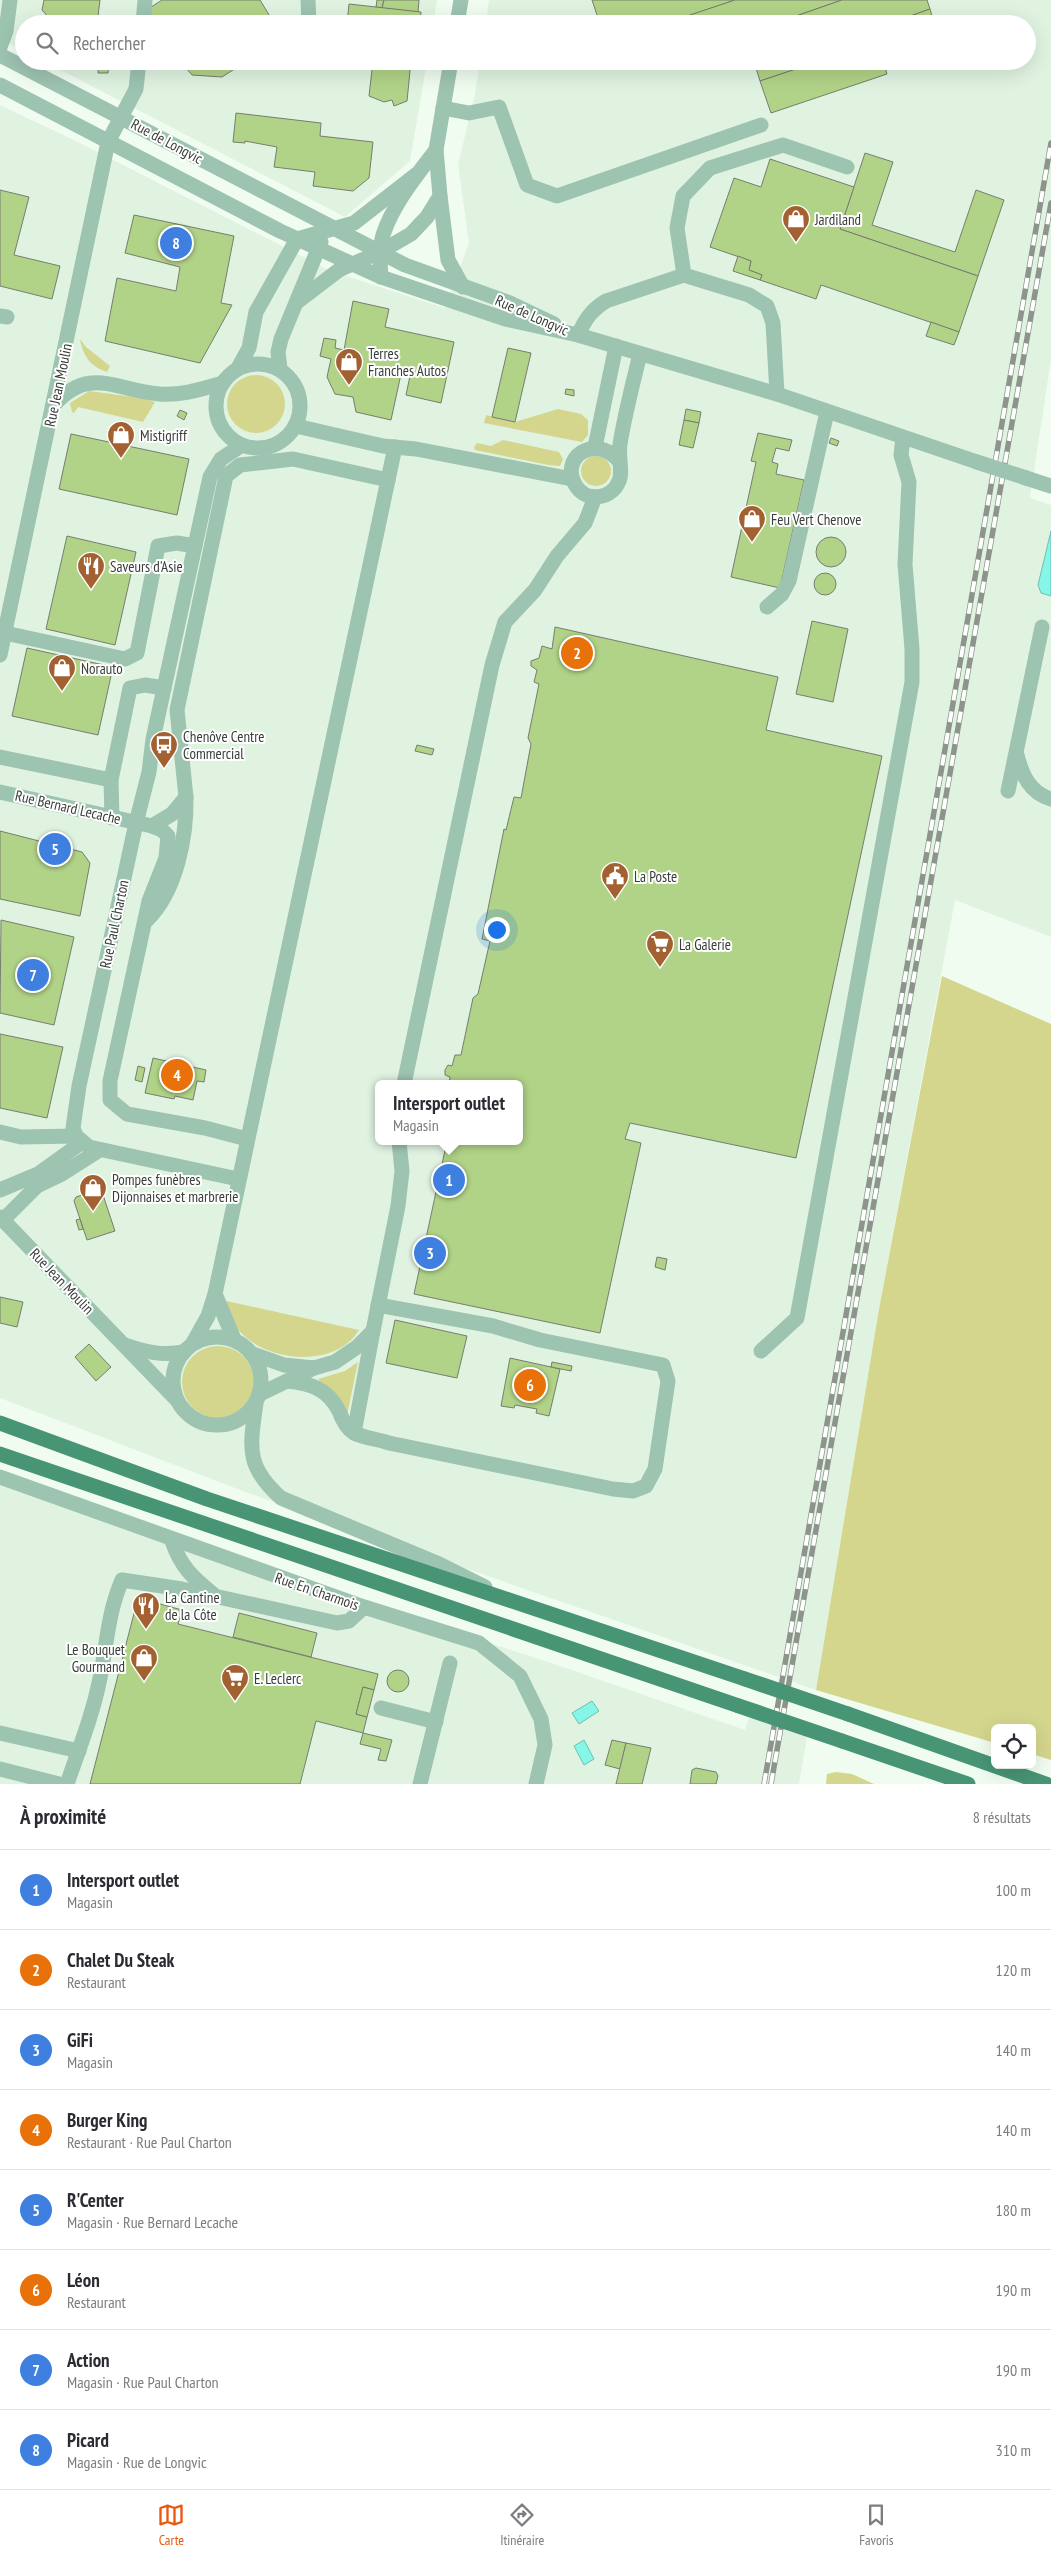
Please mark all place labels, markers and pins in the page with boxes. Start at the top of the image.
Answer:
shop icon: Jardiland [781,204,811,243]
place label: Jardiland [814,210,861,229]
pin: 8 [160,224,192,262]
place label: Terres Franches Autos [368,344,446,380]
shop icon: Terres Franches Autos [334,347,364,386]
shop icon: Mistigriff [106,420,136,459]
place label: Mistigriff [140,426,188,445]
shop icon: Feu Vert Chenove [737,504,767,543]
place label: Feu Vert Chenove [771,510,862,529]
restaurant icon: Saveurs d'Asie [76,551,106,590]
place label: Saveurs d'Asie [110,557,183,576]
pin: 2 [561,634,593,672]
shop icon: Norauto [47,653,77,692]
place label: Norauto [81,659,123,678]
place label: Chenôve Centre Commercial [183,727,264,763]
bus stop icon: Chenôve Centre Commercial [149,730,179,769]
pin: 5 [39,830,71,868]
public building icon: La Poste [600,861,630,900]
place label: La Poste [634,867,677,886]
supermarket icon: La Galerie [645,929,675,968]
place label: La Galerie [679,935,731,954]
pin: 7 [17,956,49,994]
pin: 4 [161,1056,193,1094]
pin: 1 [433,1161,465,1199]
place label: Pompes funèbres Dijonnaises et marbrerie [112,1170,239,1206]
shop icon: Pompes funèbres Dijonnaises et marbrerie [78,1173,108,1212]
pin: 3 [414,1234,446,1272]
pin: 6 [514,1366,546,1404]
place label: La Cantine de la Côte [165,1588,220,1624]
restaurant icon: La Cantine de la Côte [131,1591,161,1630]
place label: Le Bouquet Gourmand [67,1640,125,1676]
shop icon: Le Bouquet Gourmand [129,1643,159,1682]
supermarket icon: E. Leclerc [220,1663,250,1702]
place label: E. Leclerc [254,1669,302,1688]

